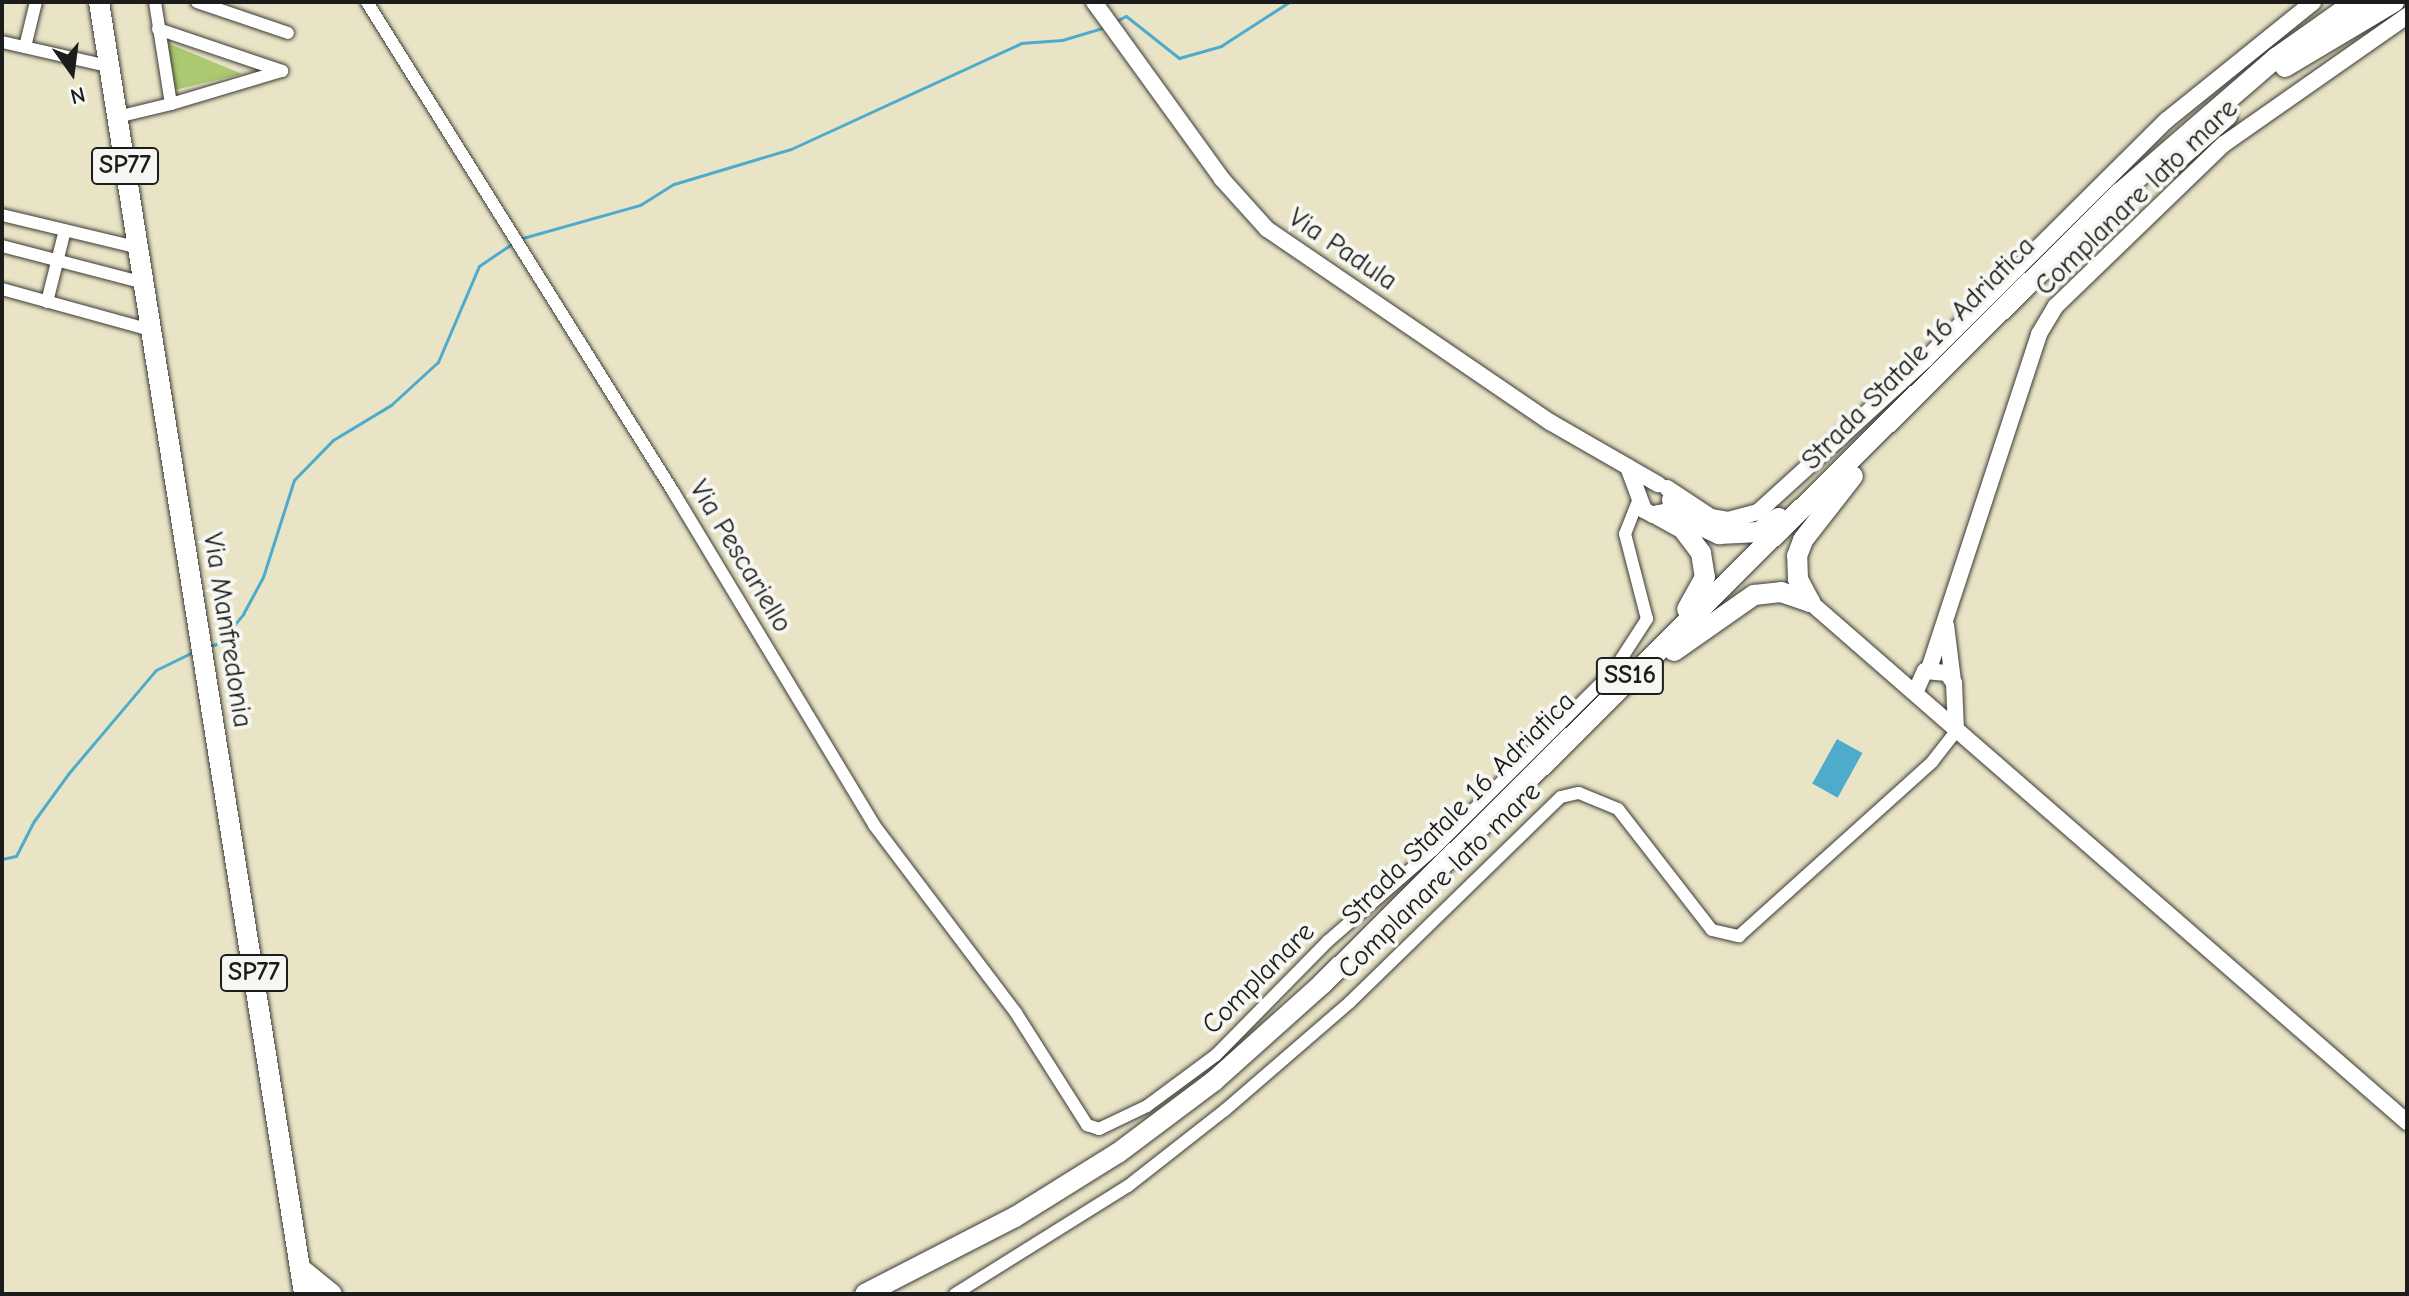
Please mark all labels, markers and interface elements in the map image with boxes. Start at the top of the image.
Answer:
north arrow [32,32,112,112]
text: N [68,81,88,110]
street label: Complanare lato mare [2028,92,2244,302]
road number: SP77 [91,144,159,188]
street label: Via Padula [1282,200,1404,298]
street label: Strada Statale 16 Adriatica [1794,229,2042,477]
street label: Via Pescariello [682,474,800,638]
street label: Via Manfredonia [196,530,260,730]
road number: SS16 [1594,654,1666,698]
street label: Strada Statale 16 Adriatica [1334,684,1582,932]
street label: Complanare lato mare [1331,775,1547,985]
street label: Complanare [1195,915,1321,1041]
road number: SP77 [220,951,288,995]

